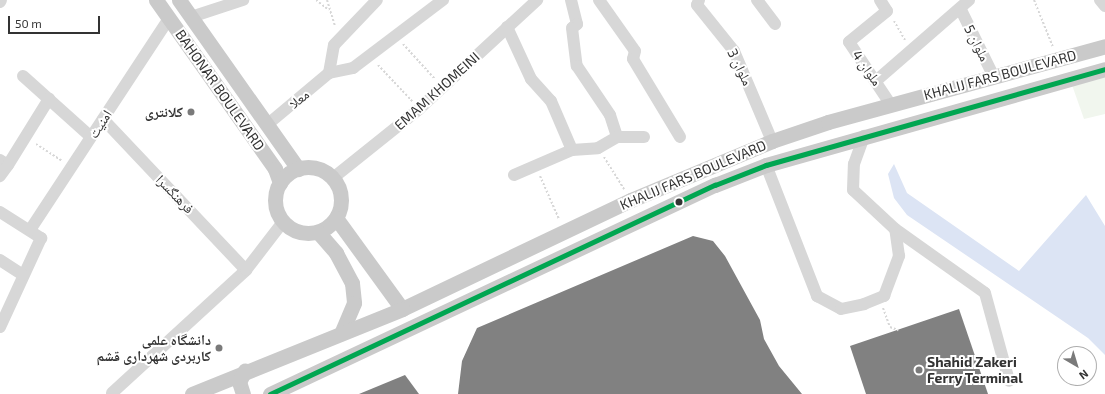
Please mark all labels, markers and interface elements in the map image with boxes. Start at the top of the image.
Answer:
scale bar [10,8,102,34]
text: 50 m [15,16,42,30]
street label: ملوان 5 [961,22,993,64]
street label: BAHONAR BOULEVARD [172,26,268,154]
street label: ملوان 3 [724,46,756,88]
street label: ملوان 4 [849,47,885,89]
street label: KHALIJ FARS BOULEVARD [922,47,1078,103]
street label: EMAM KHOMEINI [391,48,483,134]
street label: معلا [286,86,312,112]
place label: کلانتری [145,104,183,120]
street label: امنیت [85,107,115,141]
marker: کلانتری [186,107,196,117]
street label: KHALIJ FARS BOULEVARD [617,137,769,213]
street label: فرهنگسرا [152,171,198,217]
unlabelled marker [674,197,684,207]
place label: دانشگاه علمی کاربردی شهرداری قشم [96,332,211,364]
marker: دانشگاه علمی کاربردی شهرداری قشم [214,343,224,353]
north arrow [1057,346,1097,386]
place label: Shahid Zakeri Ferry Terminal [927,354,1023,386]
marker: Shahid Zakeri Ferry Terminal [914,365,924,375]
text: N [1077,367,1091,383]

